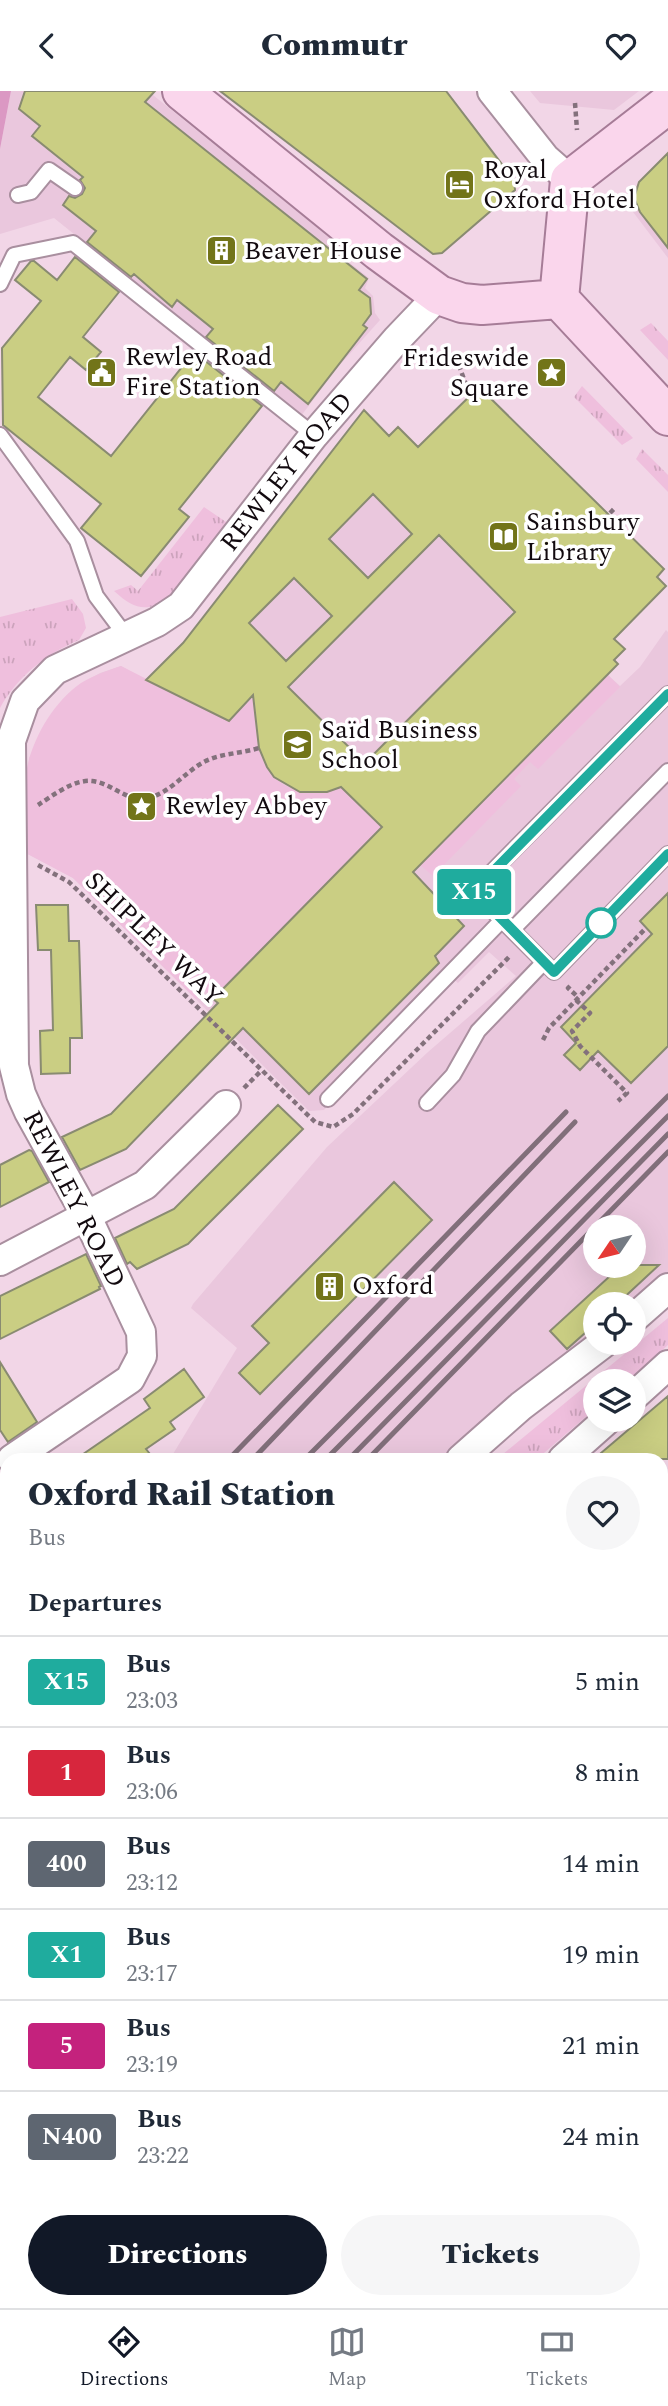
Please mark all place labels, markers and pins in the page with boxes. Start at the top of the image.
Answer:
place label: Royal Oxford Hotel [483,150,636,220]
hotel icon: Royal Oxford Hotel [443,168,477,202]
place label: Beaver House [244,231,402,271]
building icon: Beaver House [204,234,238,268]
place label: Rewley Road Fire Station [125,337,272,407]
place label: Frideswide Square [402,338,529,408]
public building icon: Rewley Road Fire Station [85,355,119,389]
place icon: Frideswide Square [535,356,569,390]
place label: Sainsbury Library [526,502,641,572]
library icon: Sainsbury Library [486,520,520,554]
place label: Saïd Business School [321,710,478,780]
school or university icon: Saïd Business School [281,728,315,762]
place label: Rewley Abbey [165,786,328,826]
place icon: Rewley Abbey [125,789,159,823]
unlabelled marker [586,908,616,938]
place label: Oxford [352,1266,434,1306]
building icon: Oxford [312,1269,346,1303]

